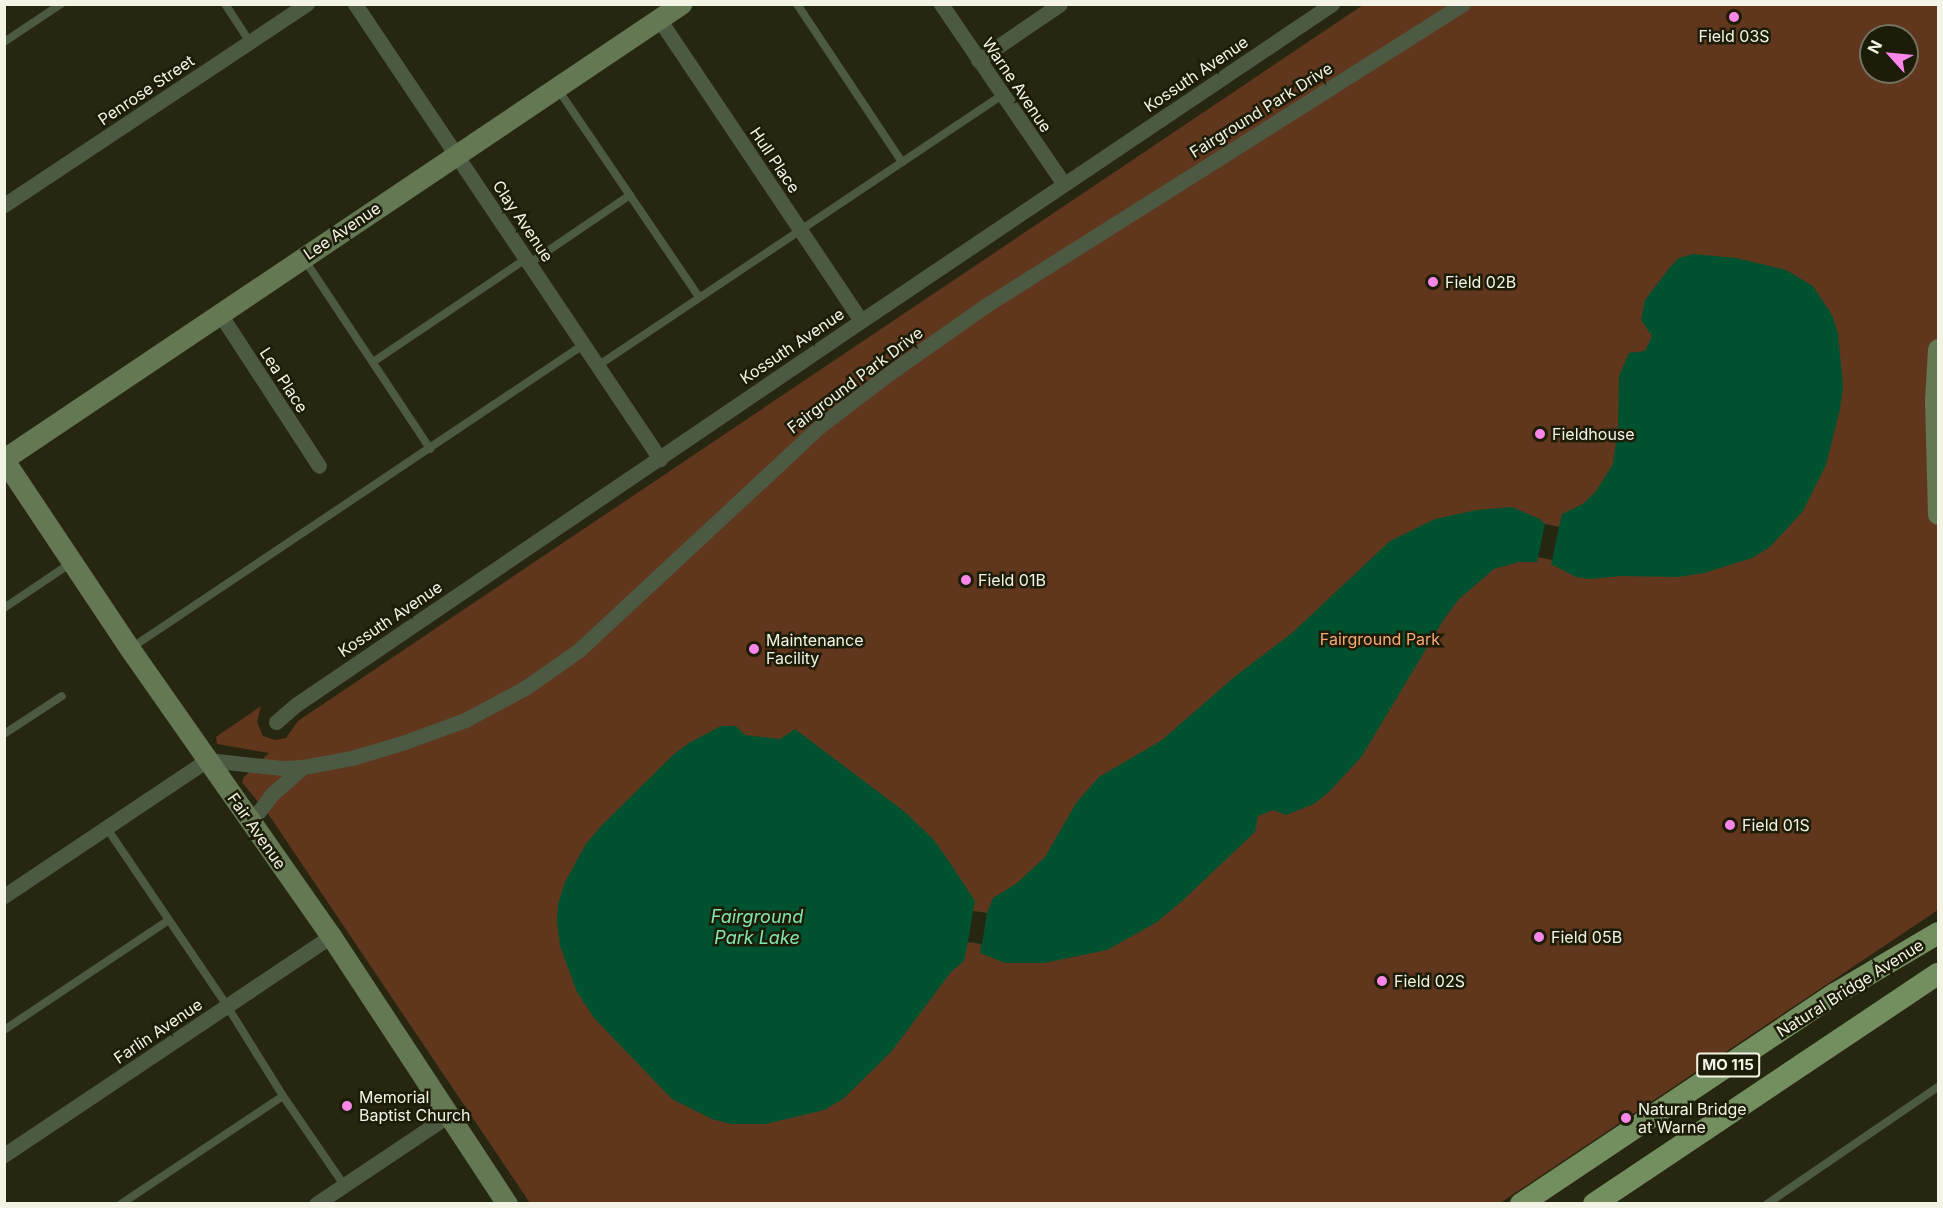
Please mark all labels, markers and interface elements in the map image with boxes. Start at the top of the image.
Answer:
marker: Field 03S [1727,10,1741,24]
north arrow [1859,24,1919,84]
place label: Field 03S [1698,26,1770,46]
street label: Kossuth Avenue [1140,32,1252,116]
street label: Warne Avenue [978,34,1056,136]
text: N [1863,37,1886,57]
street label: Penrose Street [94,51,198,129]
street label: Fairground Park Drive [1186,58,1336,162]
street label: Hull Place [746,123,804,197]
street label: Clay Avenue [489,177,557,265]
street label: Lee Avenue [300,198,384,264]
place label: Field 02B [1445,272,1516,292]
marker: Field 02B [1426,275,1440,289]
street label: Kossuth Avenue [736,304,848,388]
street label: Fairground Park Drive [784,323,926,437]
street label: Lea Place [256,344,312,416]
place label: Fieldhouse [1552,424,1635,444]
marker: Fieldhouse [1533,427,1547,441]
place label: Field 01B [978,570,1046,590]
marker: Field 01B [959,573,973,587]
street label: Kossuth Avenue [334,577,446,661]
park label: Fairground Park [1320,629,1440,649]
place label: Maintenance Facility [766,630,864,668]
marker: Maintenance Facility [747,642,761,656]
street label: Fair Avenue [224,789,290,873]
place label: Field 01S [1742,815,1810,835]
marker: Field 01S [1723,818,1737,832]
water label: Fairground Park Lake [711,907,803,950]
place label: Field 05B [1551,927,1622,947]
marker: Field 05B [1532,930,1546,944]
street label: Natural Bridge Avenue [1773,935,1927,1041]
place label: Field 02S [1394,971,1465,991]
marker: Field 02S [1375,974,1389,988]
street label: Farlin Avenue [110,994,206,1068]
road number: MO 115 [1695,1053,1761,1077]
place label: Memorial Baptist Church [359,1087,471,1125]
marker: Memorial Baptist Church [340,1099,354,1113]
place label: Natural Bridge at Warne [1638,1099,1747,1137]
marker: Natural Bridge at Warne [1619,1111,1633,1125]

